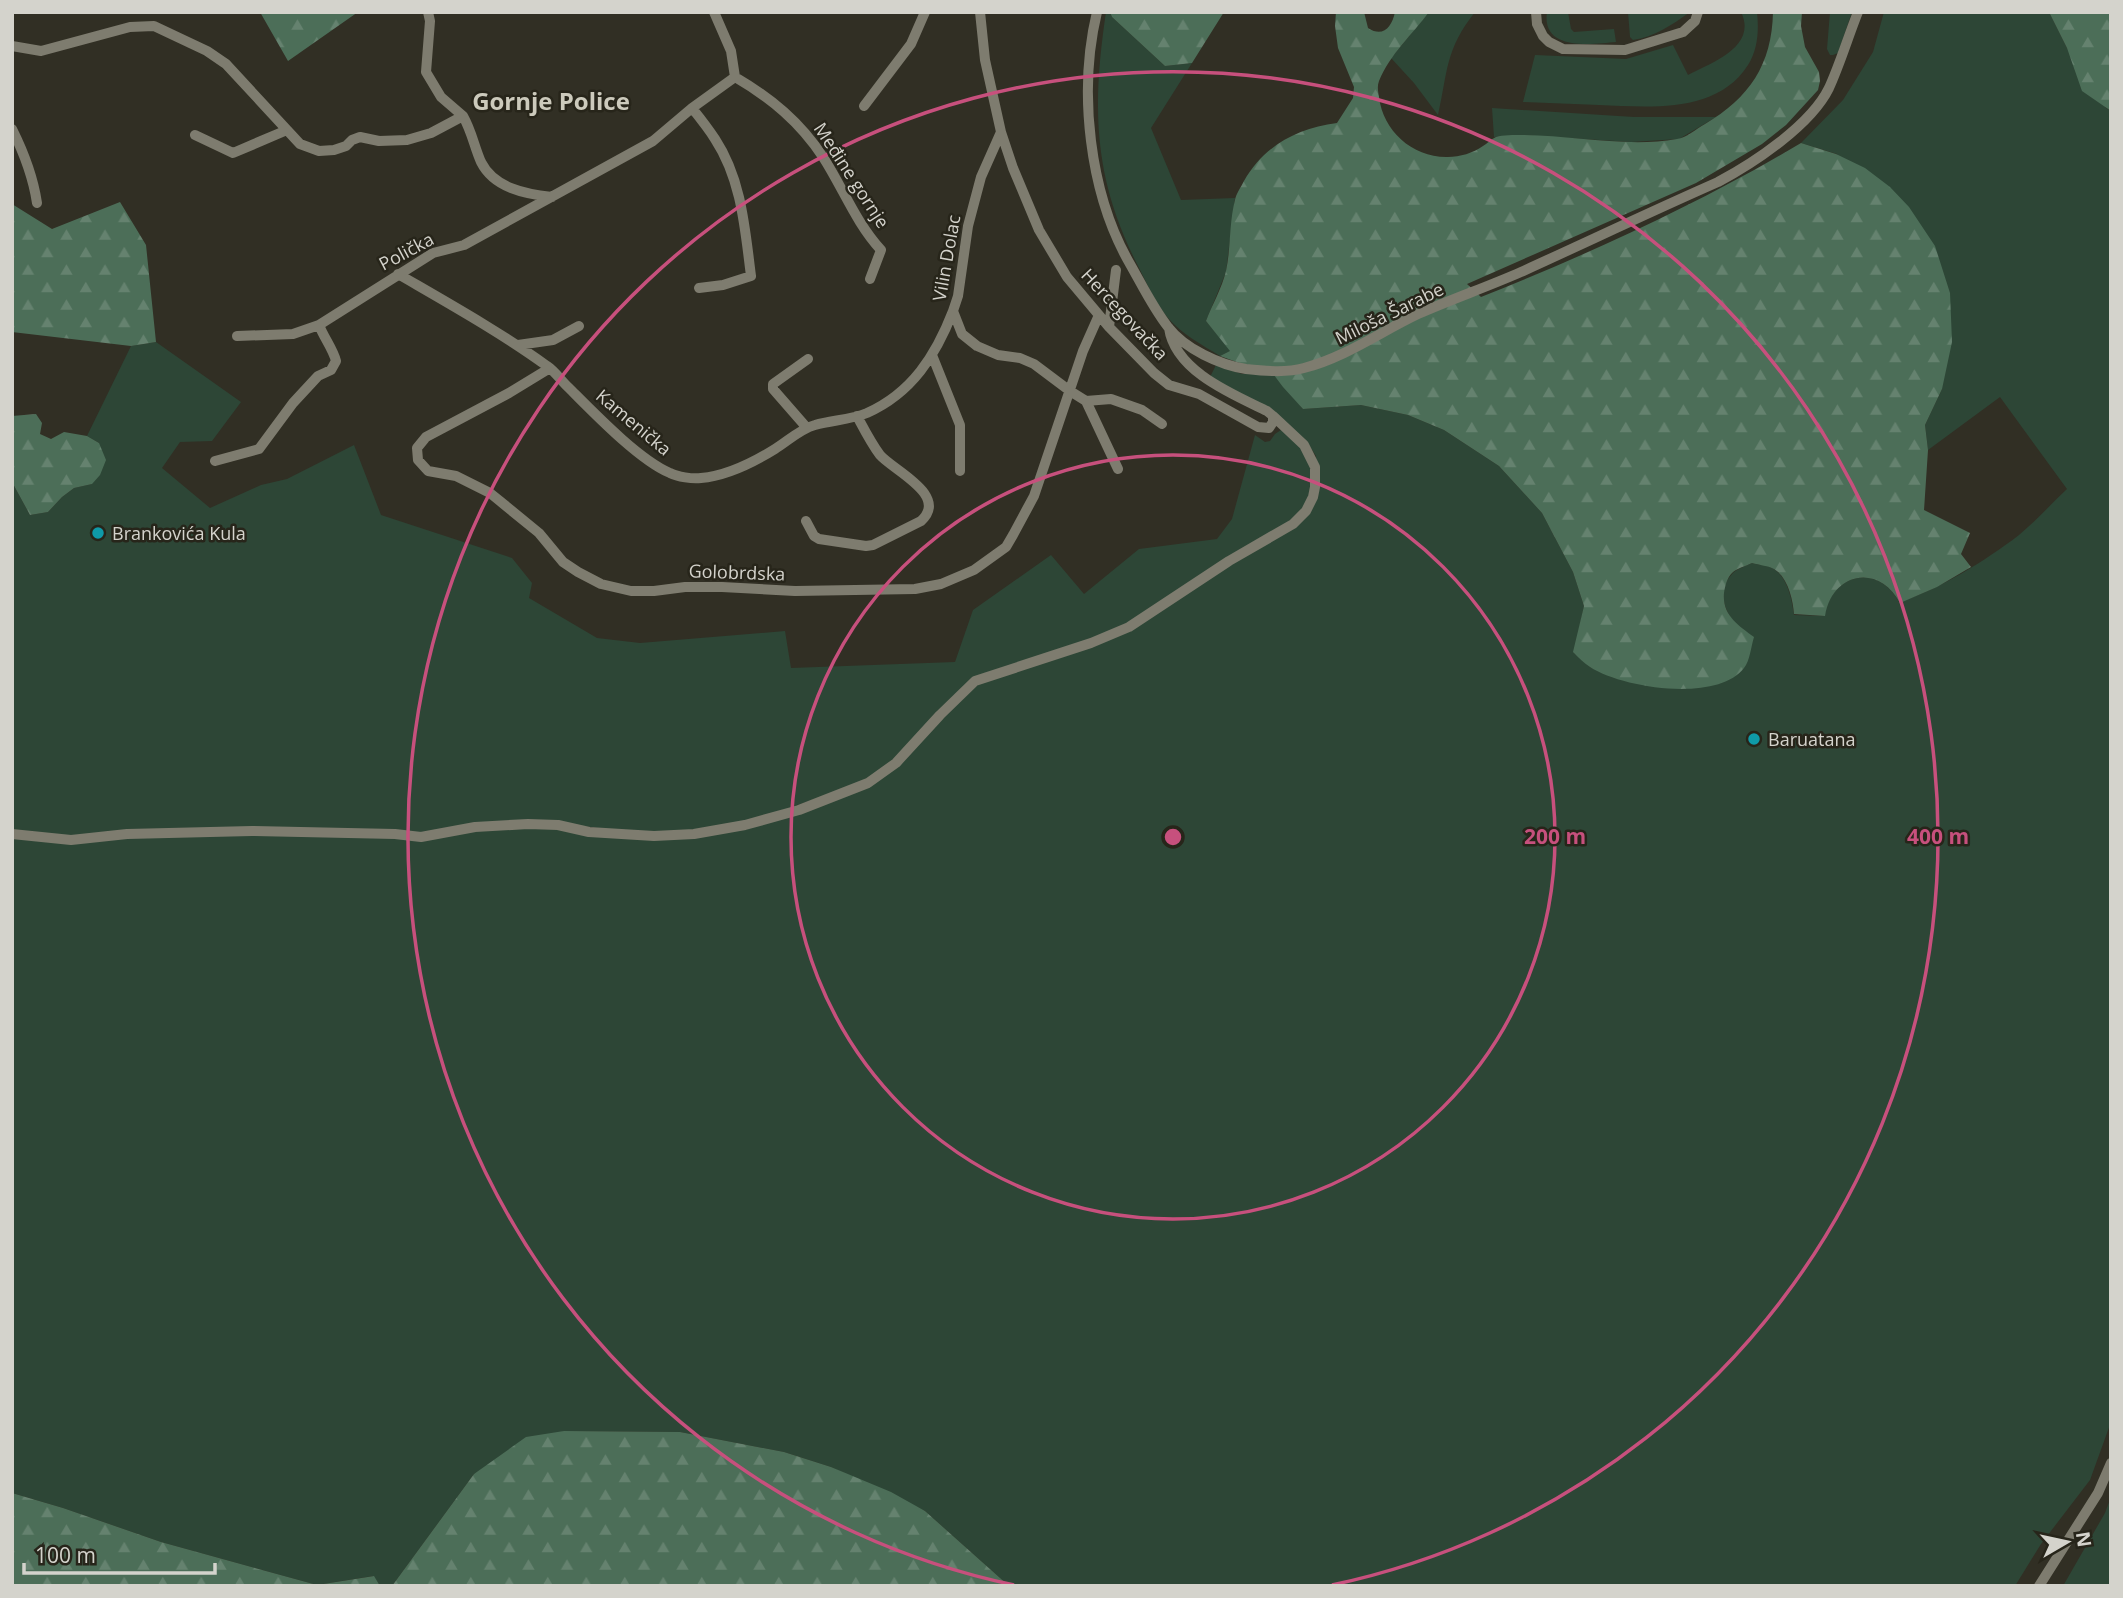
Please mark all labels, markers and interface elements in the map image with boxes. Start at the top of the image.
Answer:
district label: Gornje Police [472,84,630,117]
street label: Međine gornje [809,118,895,232]
street label: Vilin Dolac [927,213,965,303]
street label: Polička [374,227,438,275]
street label: Hercegovačka [1076,263,1174,365]
street label: Miloša Šarabe [1331,276,1447,350]
street label: Kamenička [591,383,677,461]
place label: Brankovića Kula [112,521,246,545]
marker: Brankovića Kula [90,525,106,541]
street label: Golobrdska [688,558,786,586]
place label: Baruatana [1768,727,1856,751]
marker: Baruatana [1746,731,1762,747]
text: 200 m [1524,822,1586,850]
text: 400 m [1907,822,1969,850]
centre of rings [1161,825,1185,849]
north arrow [2032,1507,2102,1577]
text: N [2070,1530,2098,1549]
scale bar [24,1532,215,1576]
text: 100 m [35,1541,96,1569]

